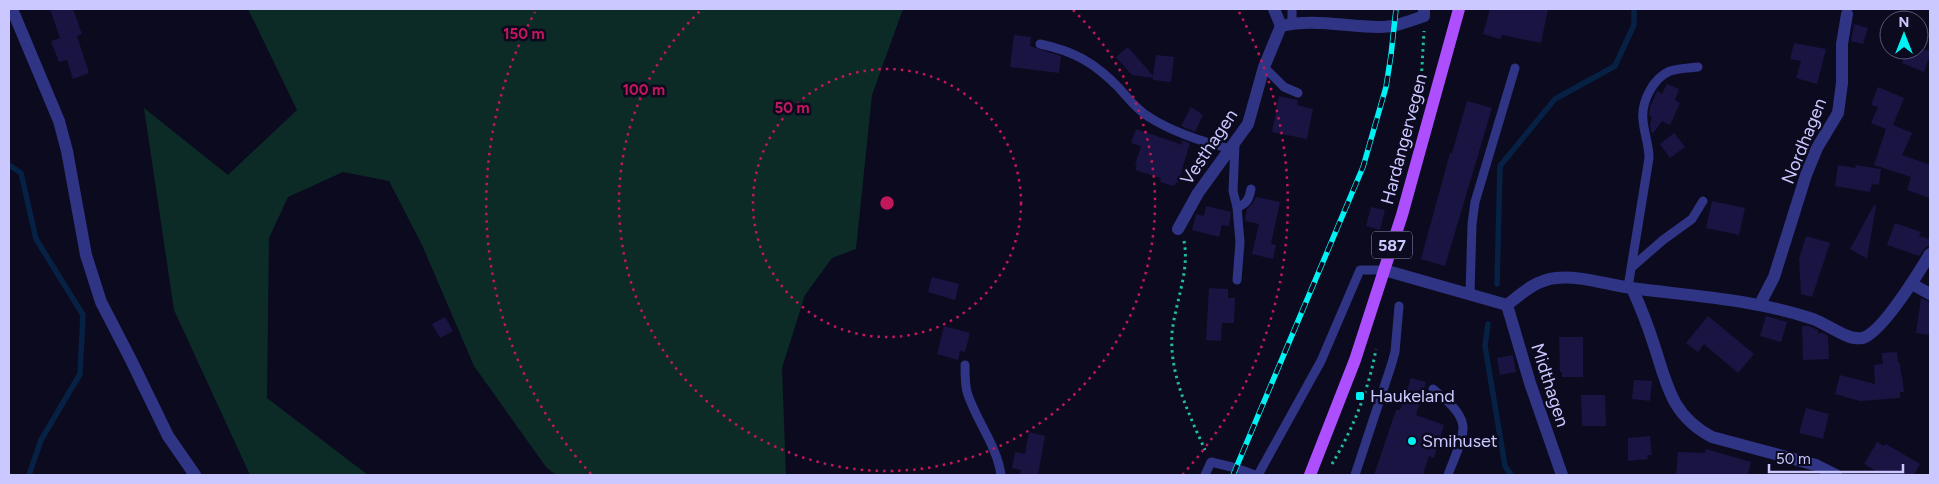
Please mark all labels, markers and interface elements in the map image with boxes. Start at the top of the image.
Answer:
north arrow [1879,10,1929,60]
text: N [1899,14,1909,31]
text: 150 m [503,25,545,43]
street label: Hardangervegen [1376,71,1432,207]
text: 100 m [623,81,665,99]
street label: Nordhagen [1777,95,1831,187]
text: 50 m [774,99,810,117]
street label: Vesthagen [1176,105,1242,189]
centre of rings [878,194,896,212]
road number: 587 [1372,232,1412,258]
street label: Midthagen [1526,341,1574,429]
place label: Haukeland [1370,385,1455,407]
marker: Haukeland [1354,390,1366,402]
place label: Smihuset [1422,430,1498,452]
marker: Smihuset [1406,435,1418,447]
scale bar [1769,442,1903,474]
text: 50 m [1776,450,1811,468]

